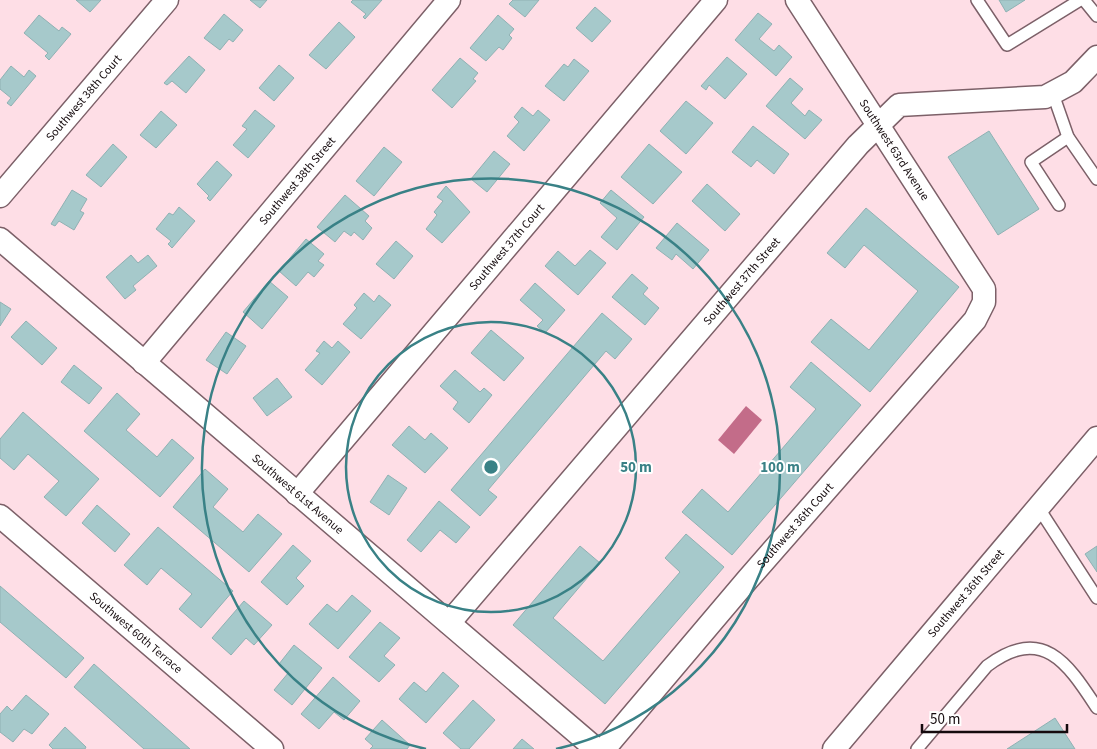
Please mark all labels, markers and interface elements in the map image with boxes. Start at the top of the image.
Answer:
street label: Southwest 38th Court [42,51,125,145]
street label: Southwest 63rd Avenue [855,96,933,204]
street label: Southwest 38th Street [255,133,339,229]
street label: Southwest 37th Court [465,200,548,294]
street label: Southwest 37th Street [699,233,784,329]
street label: Southwest 61st Avenue [248,450,348,538]
text: 50 m [620,457,652,478]
text: 100 m [760,457,800,478]
centre of rings [482,458,500,476]
street label: Southwest 36th Court [753,479,837,572]
street label: Southwest 36th Street [923,545,1008,641]
street label: Southwest 60th Terrace [86,588,186,677]
scale bar [922,702,1067,734]
text: 50 m [930,709,960,730]

